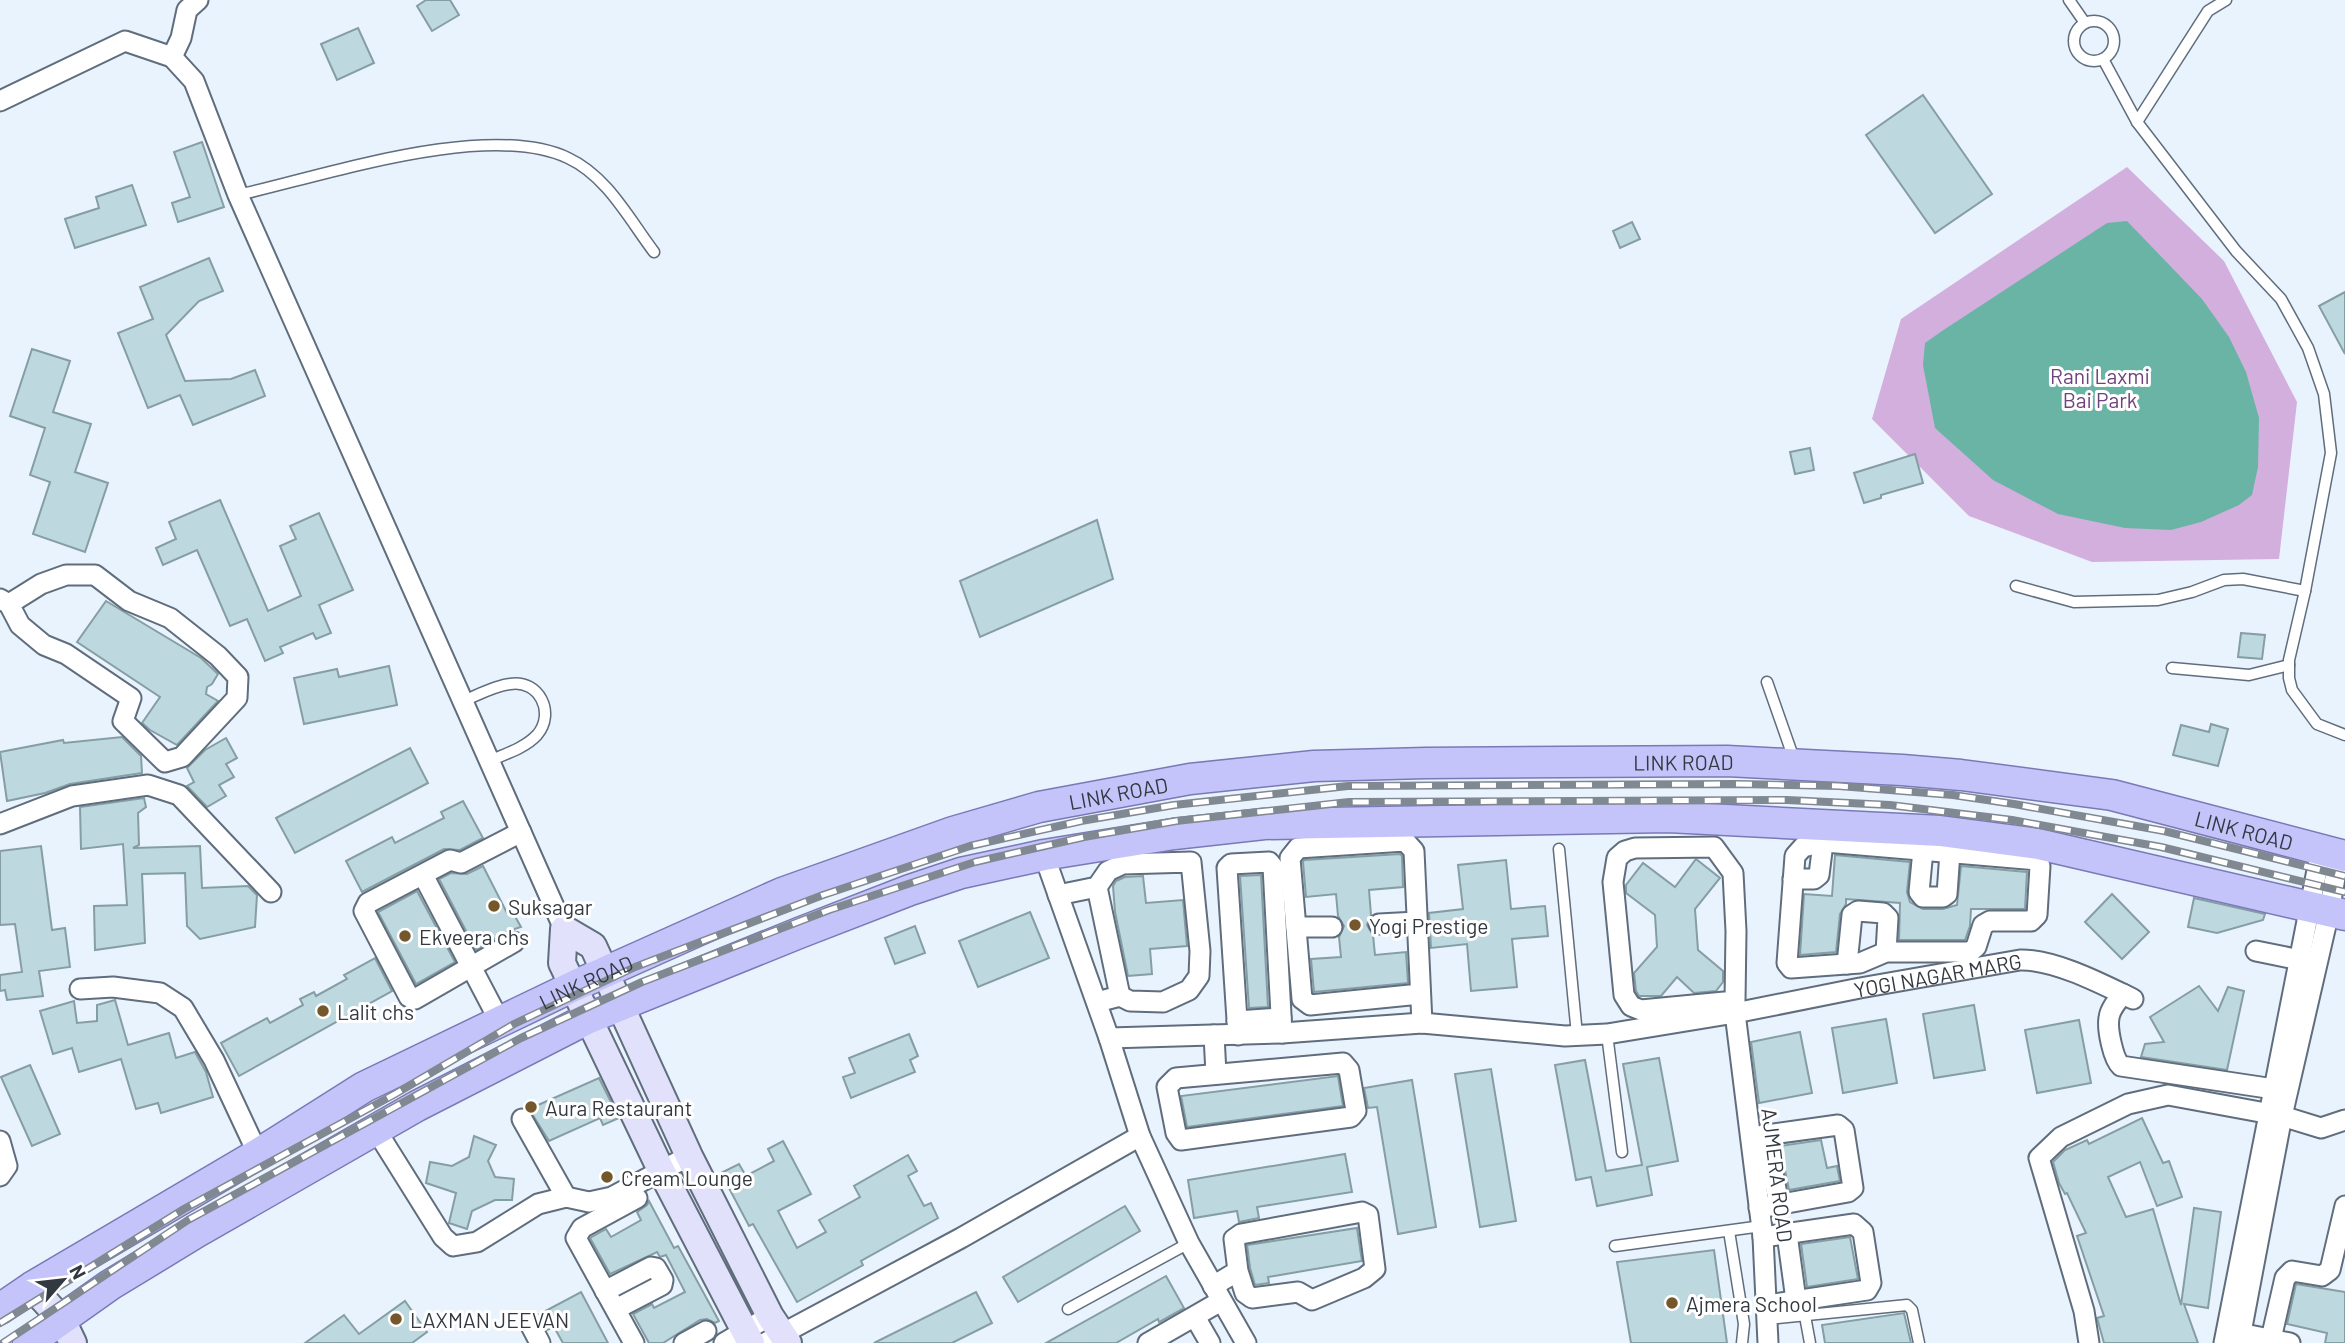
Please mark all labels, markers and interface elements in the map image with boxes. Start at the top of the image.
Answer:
park label: Rani Laxmi Bai Park [2050,363,2150,412]
street label: LINK ROAD [1633,748,1733,774]
street label: LINK ROAD [1067,771,1170,814]
street label: LINK ROAD [2192,805,2296,854]
place label: Suksagar [508,894,593,919]
marker: Suksagar [486,898,502,914]
place label: Yogi Prestige [1369,913,1488,938]
marker: Yogi Prestige [1347,917,1363,933]
place label: Ekveera chs [419,924,529,949]
marker: Ekveera chs [397,928,413,944]
street label: YOGI NAGAR MARG [1851,947,2023,1001]
street label: LINK ROAD [535,949,636,1014]
place label: Lalit chs [337,999,414,1024]
marker: Lalit chs [315,1003,331,1019]
place label: Aura Restaurant [545,1095,692,1120]
marker: Aura Restaurant [523,1099,539,1115]
street label: AJMERA ROAD [1757,1106,1799,1244]
place label: Cream Lounge [621,1165,753,1190]
marker: Cream Lounge [599,1169,615,1185]
north arrow [28,1245,98,1315]
text: N [65,1261,92,1283]
place label: Ajmera School [1686,1291,1817,1316]
marker: Ajmera School [1664,1295,1680,1311]
place label: LAXMAN JEEVAN [410,1307,569,1332]
marker: LAXMAN JEEVAN [388,1311,404,1327]

